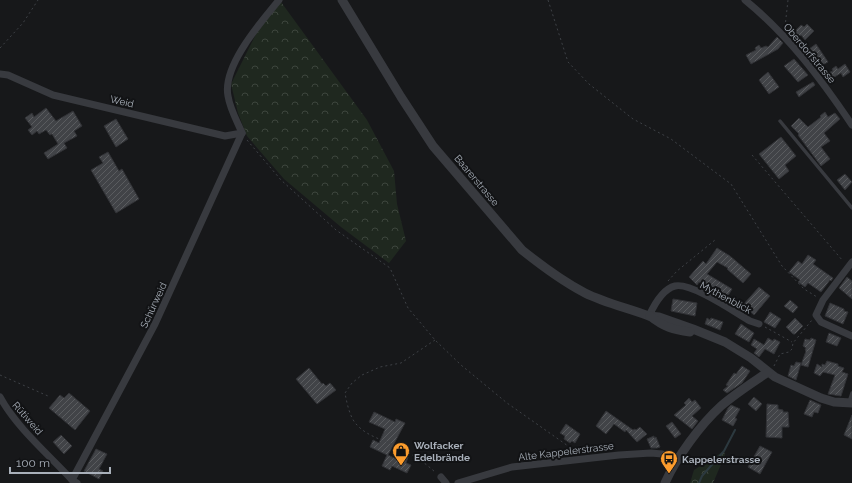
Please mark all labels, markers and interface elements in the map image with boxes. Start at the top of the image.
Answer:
street label: Oberdorfstrasse [781,21,838,86]
street label: Weid [109,93,135,110]
street label: Baarerstrasse [452,153,501,208]
street label: Mythenblick [698,279,754,316]
street label: Schürweid [138,281,169,330]
street label: Rütiweid [10,400,45,437]
place label: Wolfacker Edelbrände [414,440,470,463]
street label: Alte Kappelerstrasse [518,440,614,463]
shop icon: Wolfacker Edelbrände [391,441,411,466]
scale bar [10,449,110,475]
bus stop icon: Kappelerstrasse [659,449,679,474]
place label: Kappelerstrasse [682,454,760,465]
text: 100 m [16,456,50,470]

